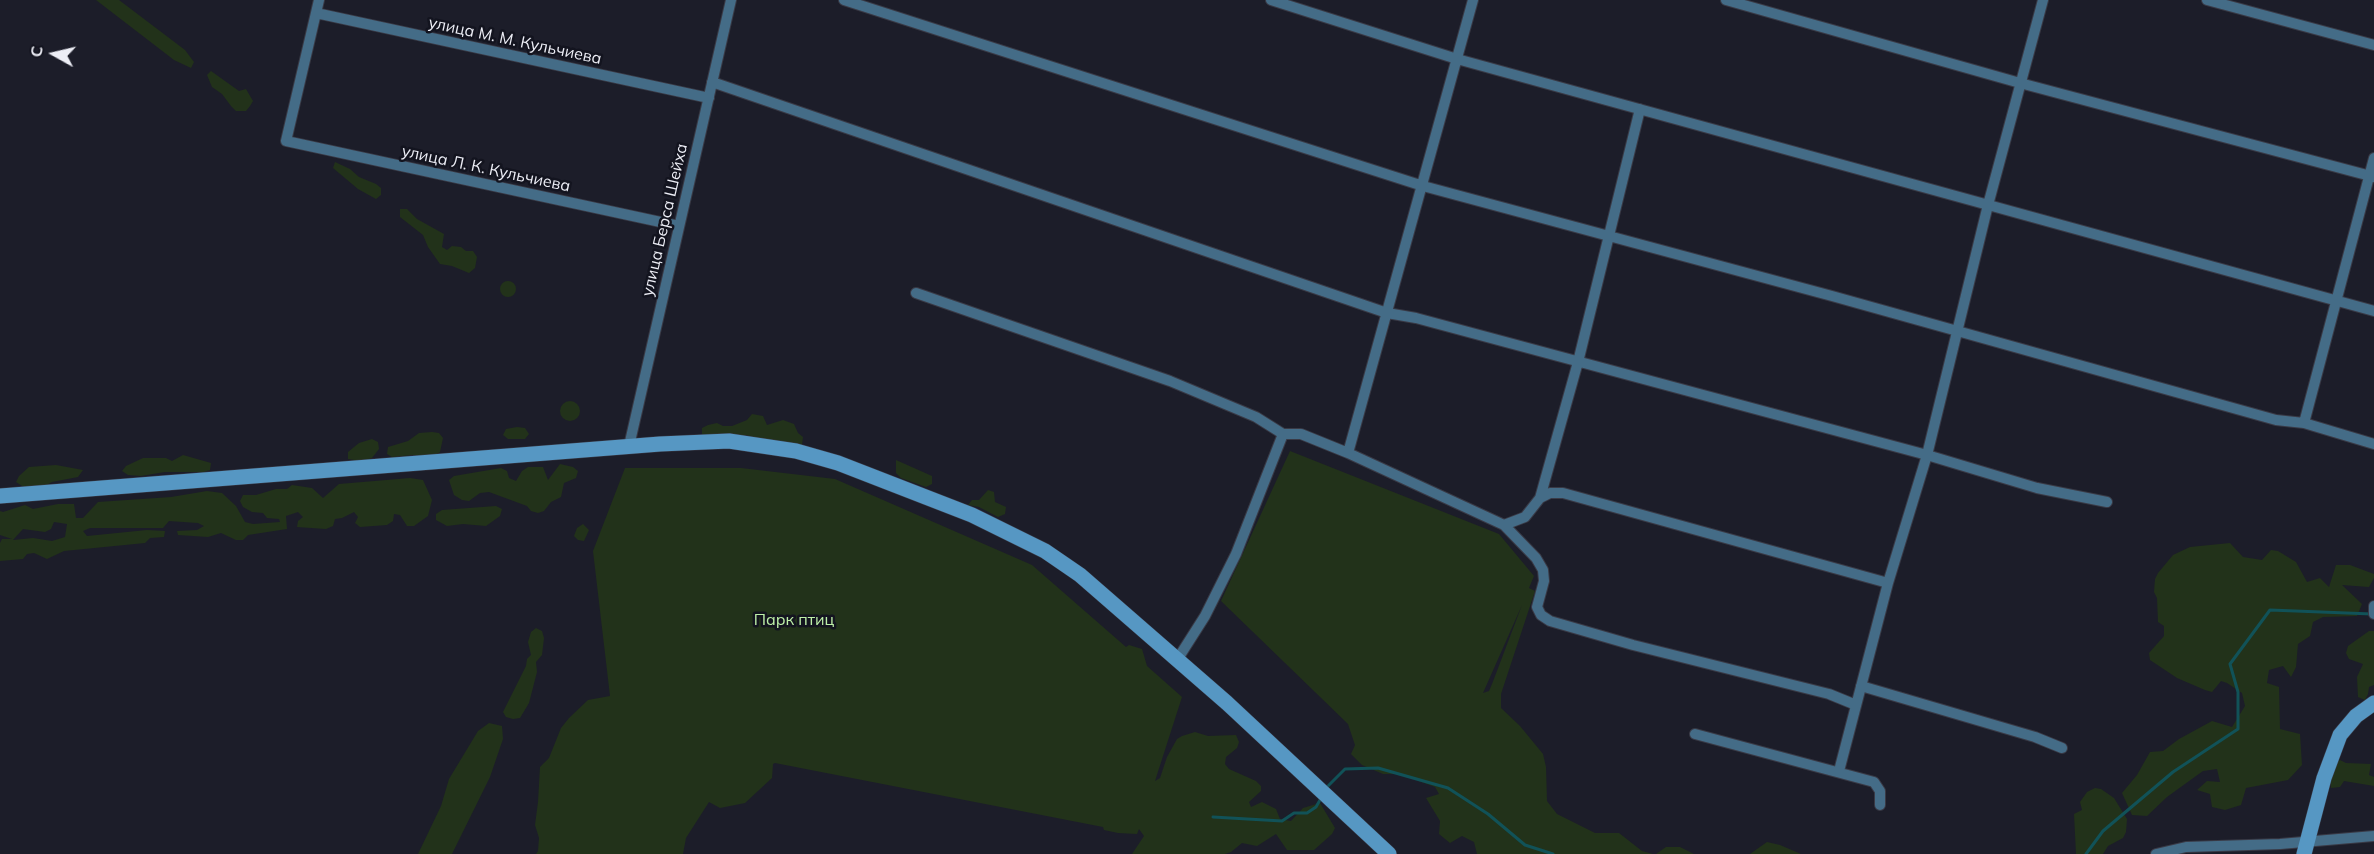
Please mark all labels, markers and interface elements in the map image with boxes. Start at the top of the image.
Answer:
street label: улица М. М. Кульчиева [427,13,603,69]
north arrow [24,24,84,84]
text: С [26,45,47,58]
street label: улица Л. К. Кульчиева [400,142,572,196]
street label: улица Берса Шейха [638,142,692,298]
park label: Парк птиц [754,610,834,630]

